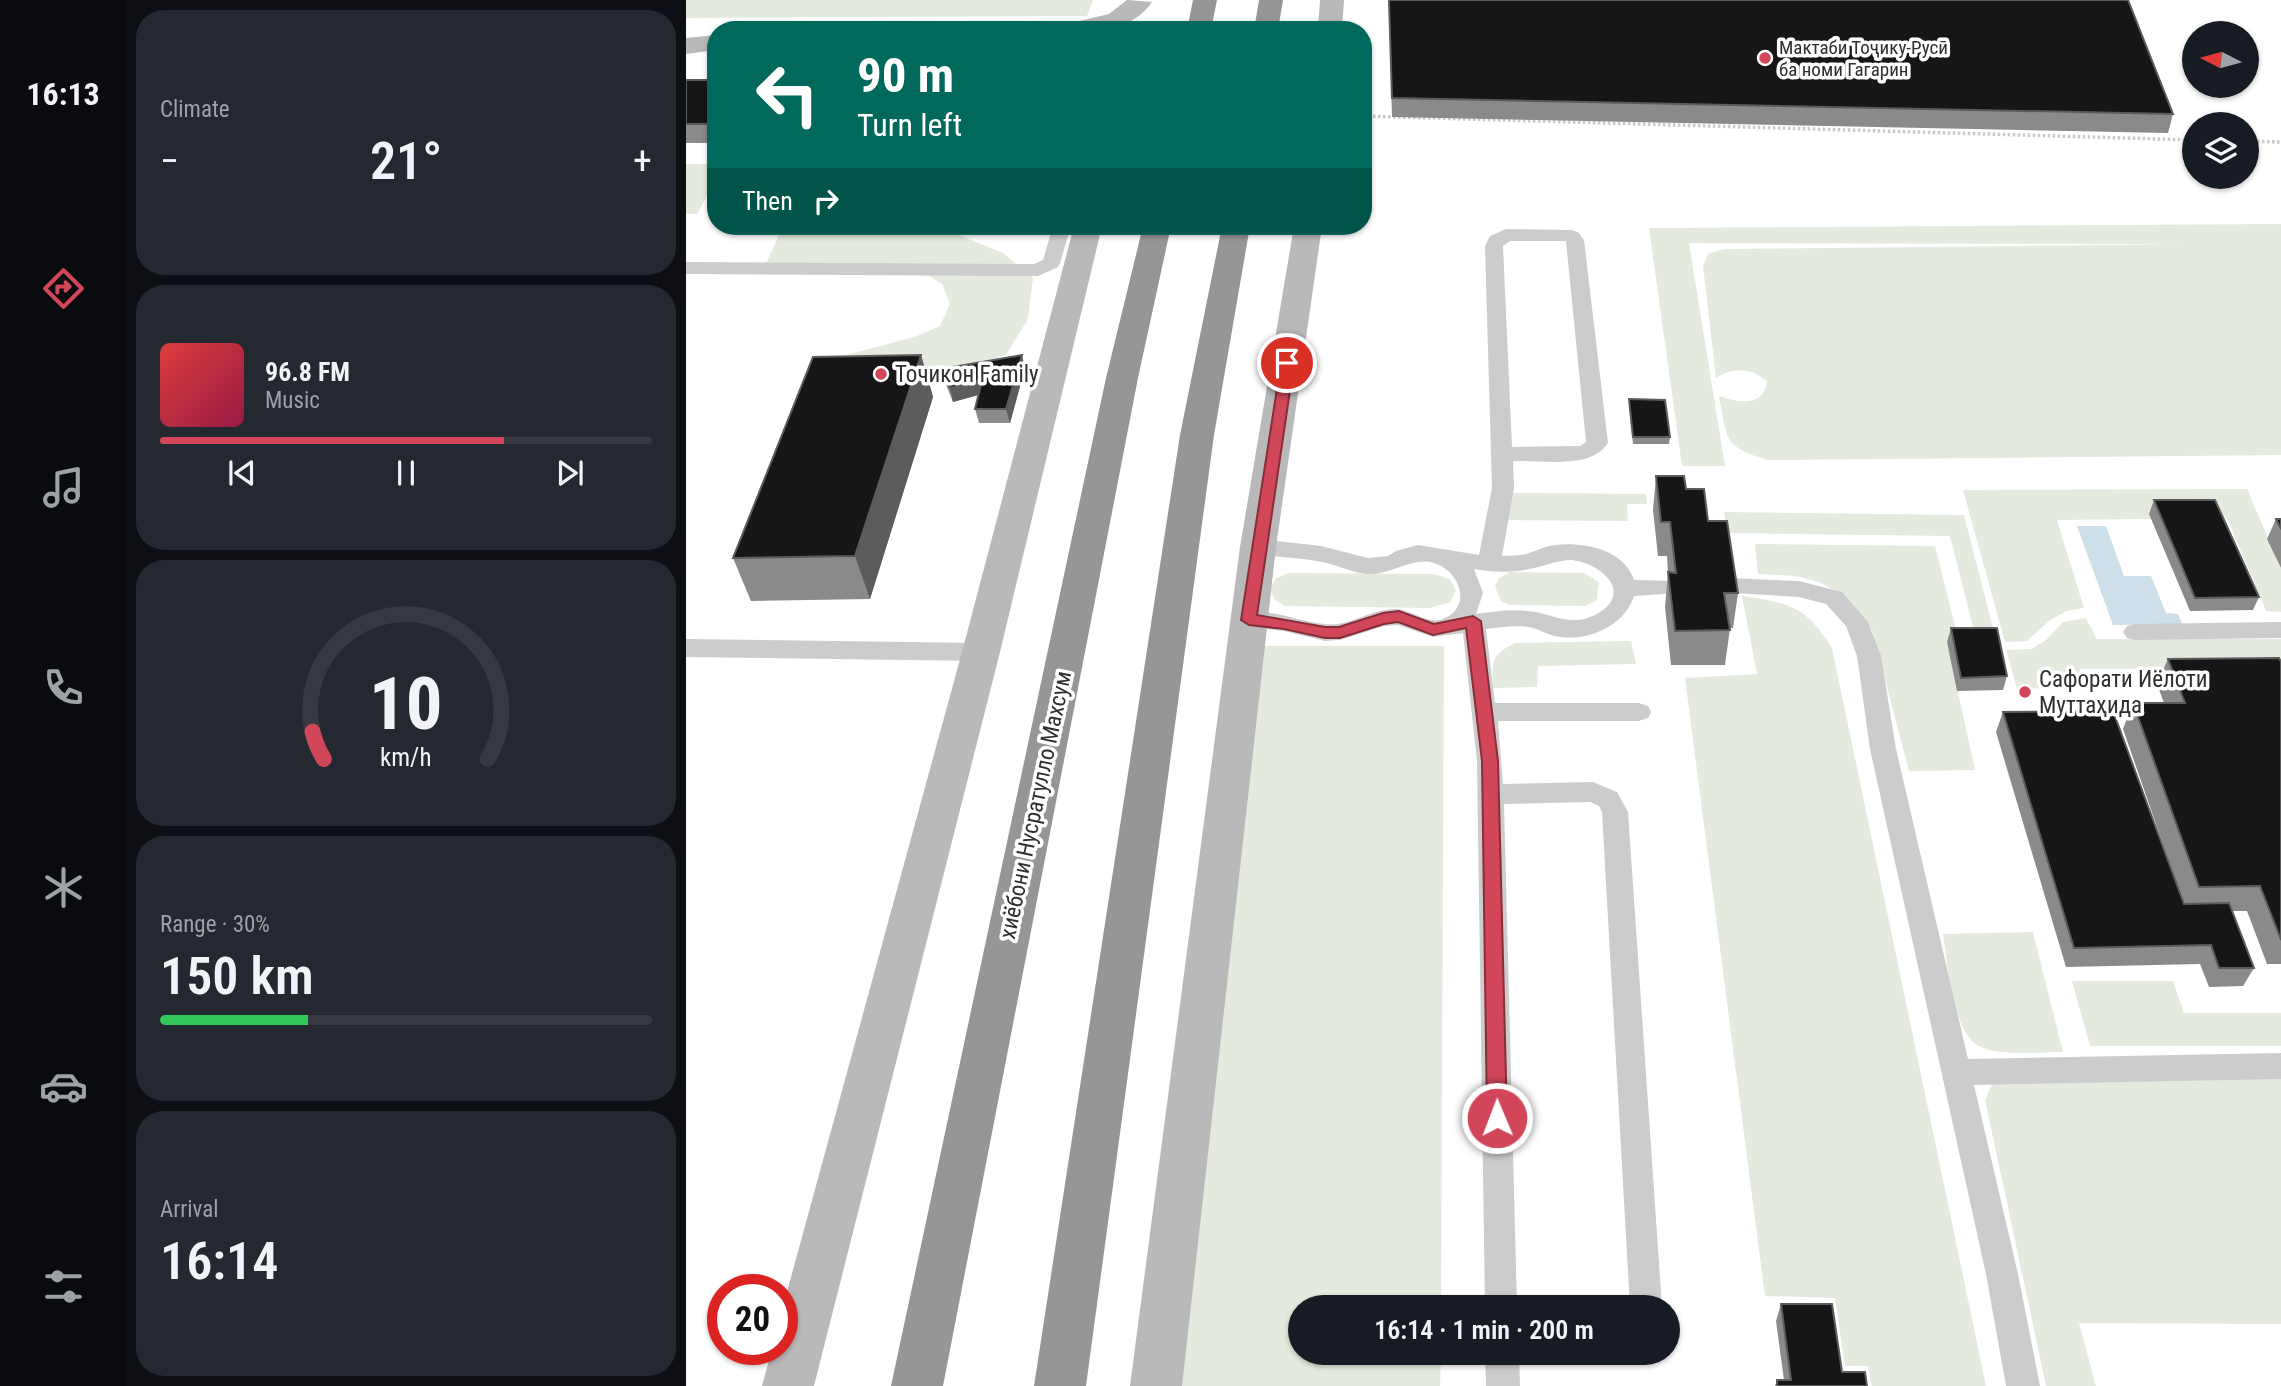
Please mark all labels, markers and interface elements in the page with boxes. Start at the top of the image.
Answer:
north arrow [2182,21,2259,98]
map controls [2182,21,2259,189]
place label: Мактаби Тоҷику-Русӣ ба номи Гагарин [1779,36,1948,81]
text: 90 m [857,47,954,104]
icon: left [742,49,833,140]
marker: Мактаби Тоҷику-Русӣ ба номи Гагарин [1757,50,1773,66]
text: 16:13 [26,75,100,113]
text: Climate [160,96,230,123]
text: Turn left [857,106,962,144]
button: layers [2182,112,2259,189]
text: 21° [370,131,442,192]
text: − [160,139,179,183]
text: + [633,139,652,183]
icon: right [807,182,845,220]
text: Then [742,186,793,216]
icon: directions [39,264,88,313]
pin [1257,333,1317,393]
icon: arrive [1268,344,1306,382]
text: 96.8 FM [265,357,350,387]
place label: Точикон Family [895,361,1039,388]
marker: Точикон Family [873,366,889,382]
text: Music [265,387,320,414]
icon: previous [223,454,261,492]
icon: pause [387,454,425,492]
icon: next [551,454,589,492]
icon: music [39,463,88,512]
text: 10 [369,661,443,747]
icon: phone [39,663,88,712]
place label: Сафорати Иёлоти Муттаҳида [2039,666,2208,719]
street label: хиёбони Нусратулло Махсум [994,669,1077,941]
marker: Сафорати Иёлоти Муттаҳида [2017,684,2033,700]
text: km/h [380,743,432,772]
icon: climate [39,863,88,912]
text: Range · 30% [160,911,270,938]
text: 150 km [160,946,314,1007]
icon: car [39,1062,88,1111]
position arrow [1460,1081,1534,1155]
text: Arrival [160,1196,219,1223]
text: 16:14 [160,1231,278,1292]
icon: filters [39,1262,88,1311]
speed limit sign: 20 [707,1274,798,1365]
text: 16:14 · 1 min · 200 m [1374,1315,1594,1345]

